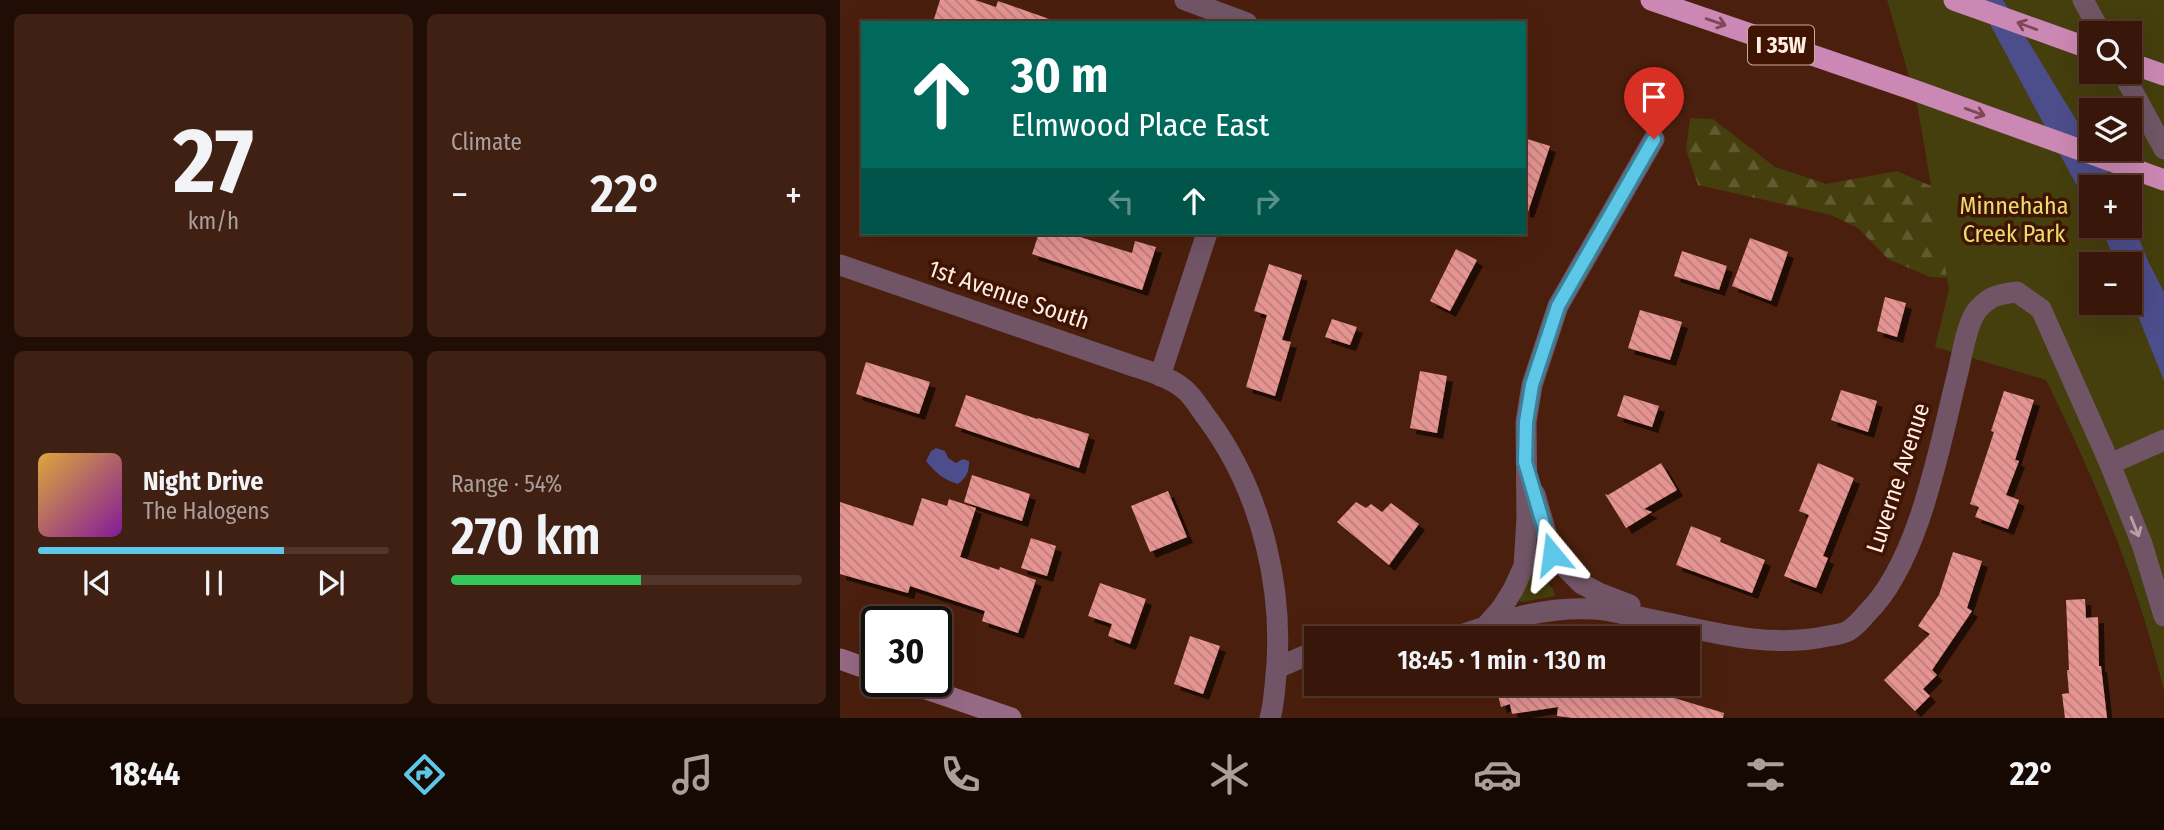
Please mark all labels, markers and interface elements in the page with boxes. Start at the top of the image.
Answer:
one-way arrow [1705,16,1727,29]
one-way arrow [2016,19,2038,32]
map controls [2079,21,2142,315]
button: search [2079,21,2142,84]
road number: I 35W [1748,26,1814,64]
text: 30 m [1011,46,1109,105]
icon: ahead [896,49,987,140]
pin [1624,67,1684,139]
icon: arrive [1635,78,1673,116]
button: layers [2079,98,2142,161]
text: Elmwood Place East [1011,106,1269,144]
text: 27 [173,107,254,216]
one-way arrow [1964,107,1986,119]
text: Climate [451,128,522,156]
text: 22° [590,163,662,226]
text: − [451,172,468,218]
text: + [785,172,802,218]
button: + [2079,175,2142,238]
icon: left [1102,182,1140,220]
icon: ahead [1175,182,1213,220]
icon: right [1248,182,1286,220]
park label: Minnehaha Creek Park [1959,192,2069,248]
text: km/h [188,207,239,235]
button: − [2079,252,2142,315]
street label: 1st Avenue South [925,254,1093,336]
street label: Luverne Avenue [1861,400,1935,556]
text: Night Drive [143,466,263,497]
text: Range · 54% [451,470,562,498]
text: The Halogens [143,497,269,525]
text: 270 km [451,505,601,568]
one-way arrow [2130,516,2143,538]
position arrow [1515,517,1589,591]
icon: previous [78,564,116,602]
icon: pause [195,564,233,602]
icon: next [312,564,350,602]
speed limit sign: 30 [861,606,952,697]
text: 18:45 · 1 min · 130 m [1398,645,1606,676]
icon: directions [400,750,449,799]
icon: music [668,750,717,799]
icon: phone [936,750,985,799]
icon: climate [1205,750,1254,799]
icon: car [1473,750,1522,799]
icon: filters [1741,750,1790,799]
text: 18:44 [110,755,180,793]
text: 22° [2010,755,2054,793]

